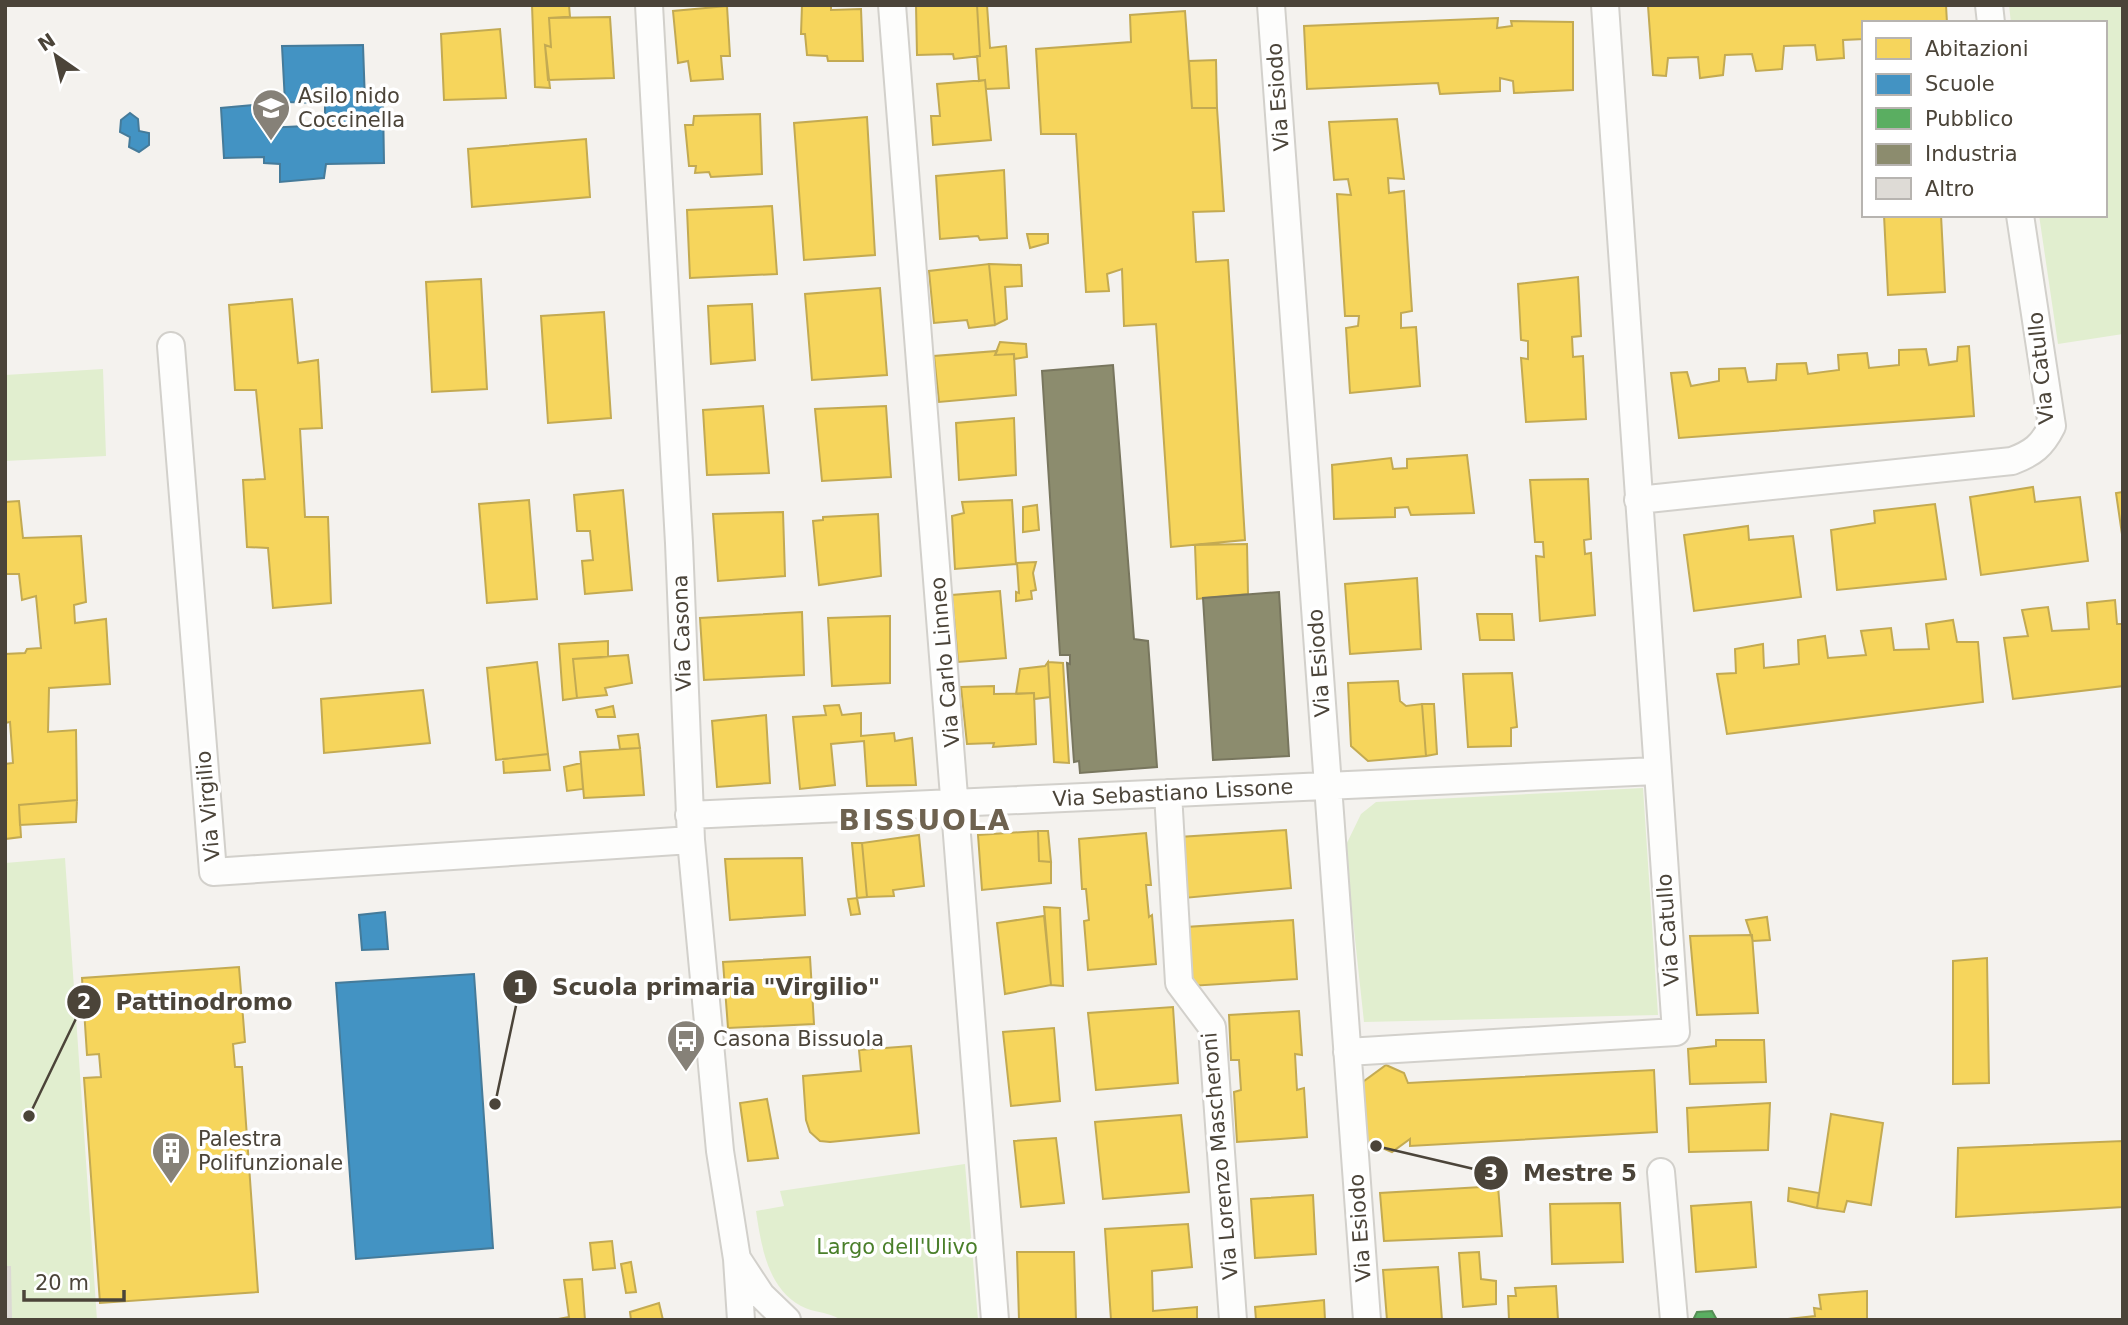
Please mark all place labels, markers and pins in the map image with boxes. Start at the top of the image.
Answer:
place label: Asilo nido Coccinella [298,84,405,132]
school or university icon: Asilo nido Coccinella [250,87,292,142]
callout: Scuola primaria "Virgilio" [503,965,894,1009]
callout: Pattinodromo [67,980,307,1024]
bus stop icon: Casona Bissuola [665,1018,707,1073]
place label: Casona Bissuola [713,1027,884,1051]
place label: Palestra Polifunzionale [198,1127,343,1175]
building icon: Palestra Polifunzionale [150,1130,192,1185]
callout: Mestre 5 [1474,1151,1651,1195]

